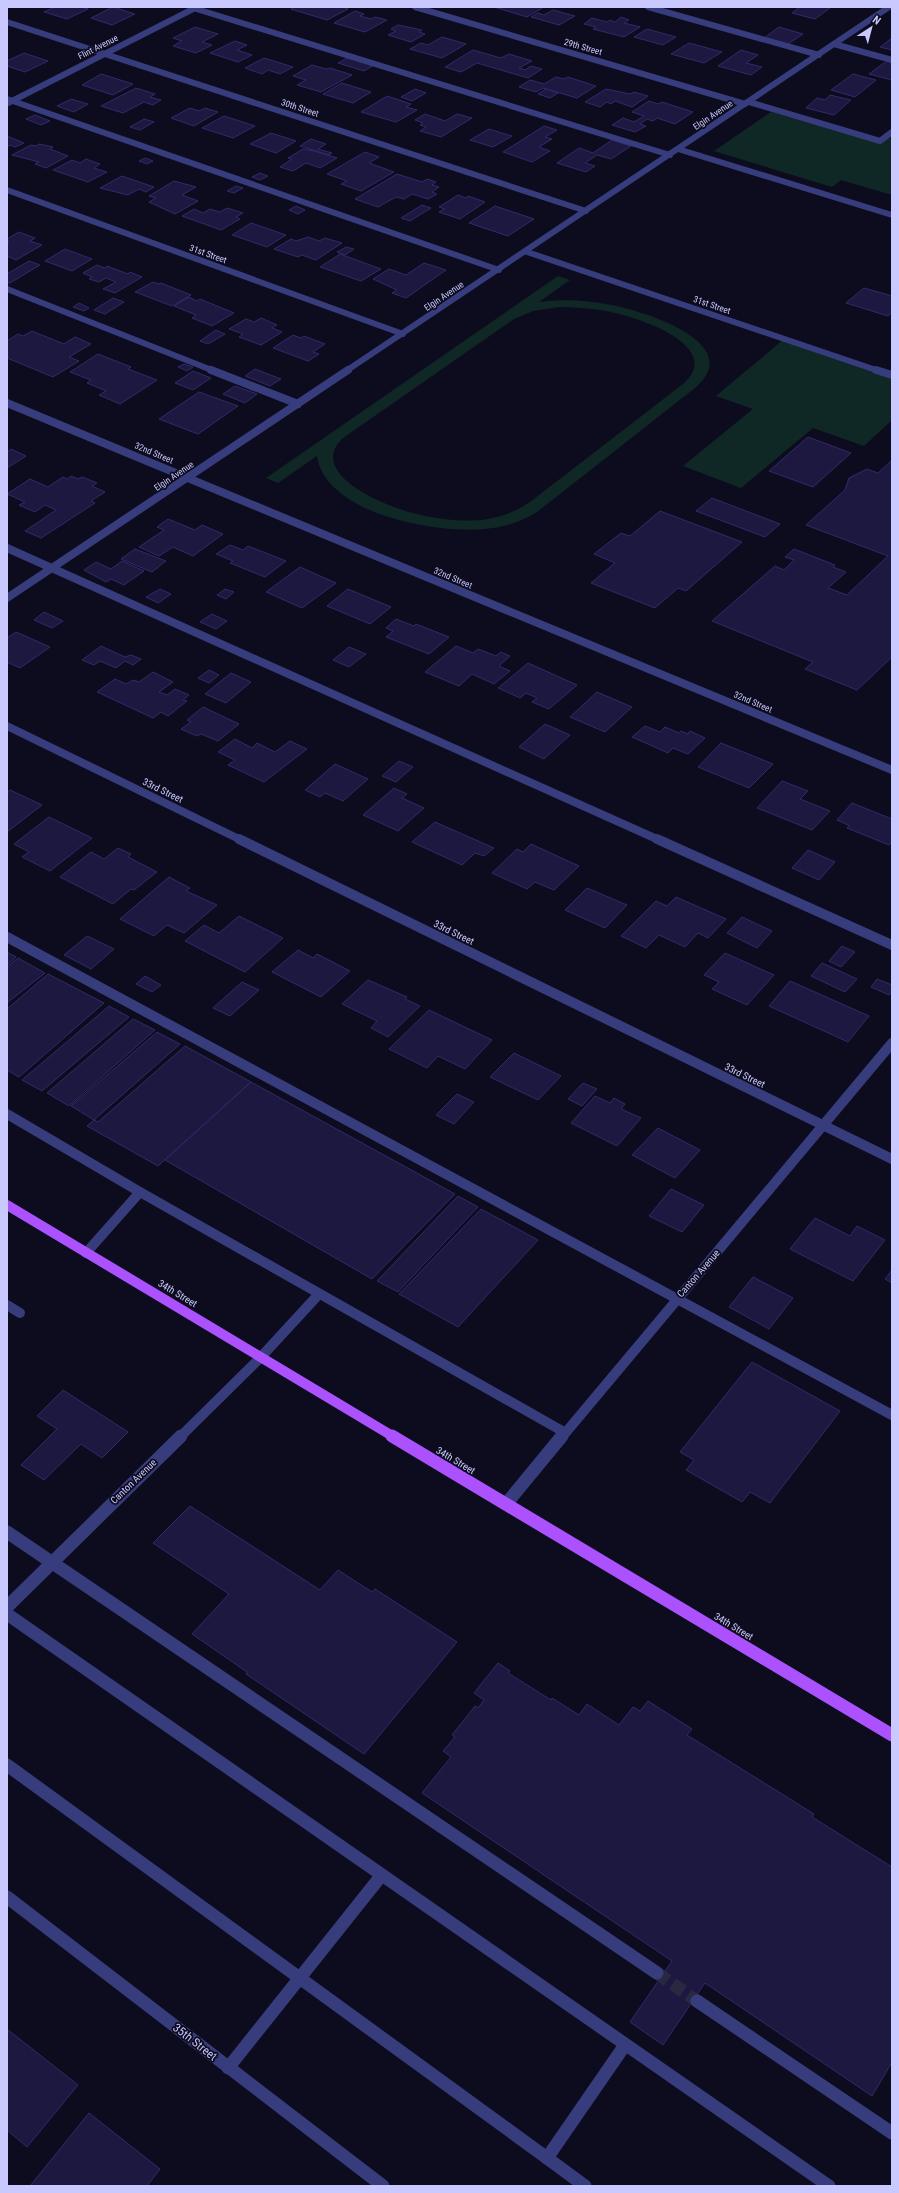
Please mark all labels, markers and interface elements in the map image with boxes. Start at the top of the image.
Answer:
north arrow [851,8,891,48]
text: N [870,13,883,28]
street label: Flint Avenue [76,33,120,61]
street label: 29th Street [563,37,603,57]
street label: 30th Street [280,97,320,119]
street label: Elgin Avenue [691,98,735,132]
street label: 31st Street [188,243,228,265]
street label: Elgin Avenue [422,279,466,313]
street label: 31st Street [692,294,732,316]
street label: 32nd Street [133,440,175,466]
street label: Elgin Avenue [152,459,196,493]
street label: 32nd Street [432,565,474,591]
street label: 32nd Street [732,689,774,715]
street label: 33rd Street [141,776,185,805]
street label: 33rd Street [432,918,476,947]
street label: 33rd Street [723,1061,767,1090]
street label: Canton Avenue [675,1247,722,1299]
street label: 34th Street [156,1278,199,1309]
street label: 34th Street [434,1445,477,1476]
street label: Canton Avenue [108,1457,159,1506]
street label: 34th Street [712,1611,755,1642]
street label: 35th Street [170,2020,220,2064]

